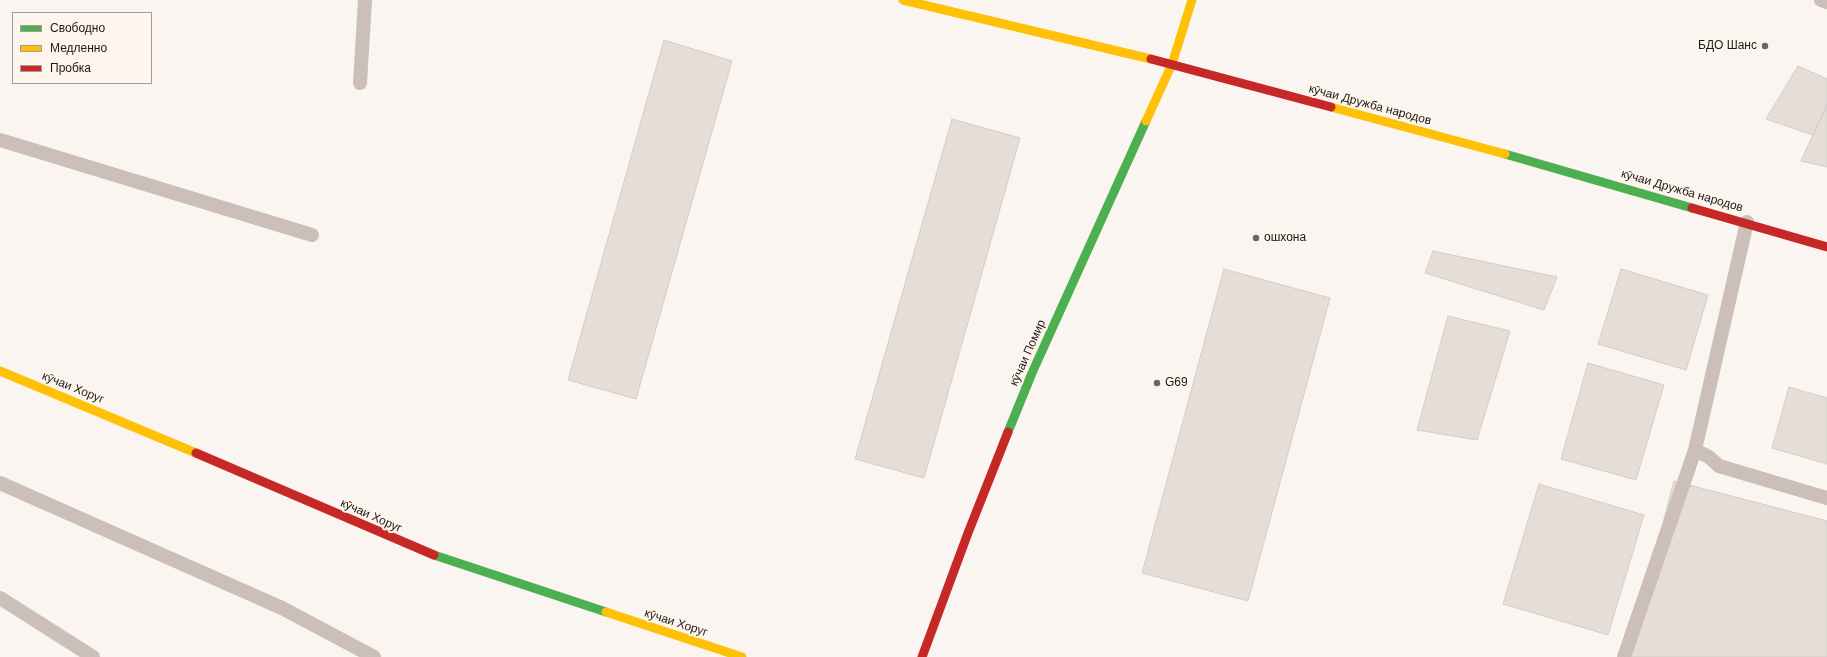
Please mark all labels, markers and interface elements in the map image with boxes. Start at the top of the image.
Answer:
legend [12,12,152,84]
text: Свободно [50,21,105,35]
place label: БДО Шанс [1698,39,1757,53]
text: Медленно [50,41,107,55]
marker: БДО Шанс [1760,41,1770,51]
text: Пробка [50,61,91,75]
street label: кӯчаи Дружба народов [1307,82,1433,128]
street label: кӯчаи Дружба народов [1619,167,1745,215]
place label: ошхона [1264,231,1306,245]
marker: ошхона [1251,233,1261,243]
street label: кӯчаи Помир [1007,318,1049,388]
street label: кӯчаи Хоруг [40,369,106,407]
place label: G69 [1165,376,1188,390]
marker: G69 [1152,378,1162,388]
street label: кӯчаи Хоруг [338,496,404,536]
street label: кӯчаи Хоруг [643,606,709,640]

